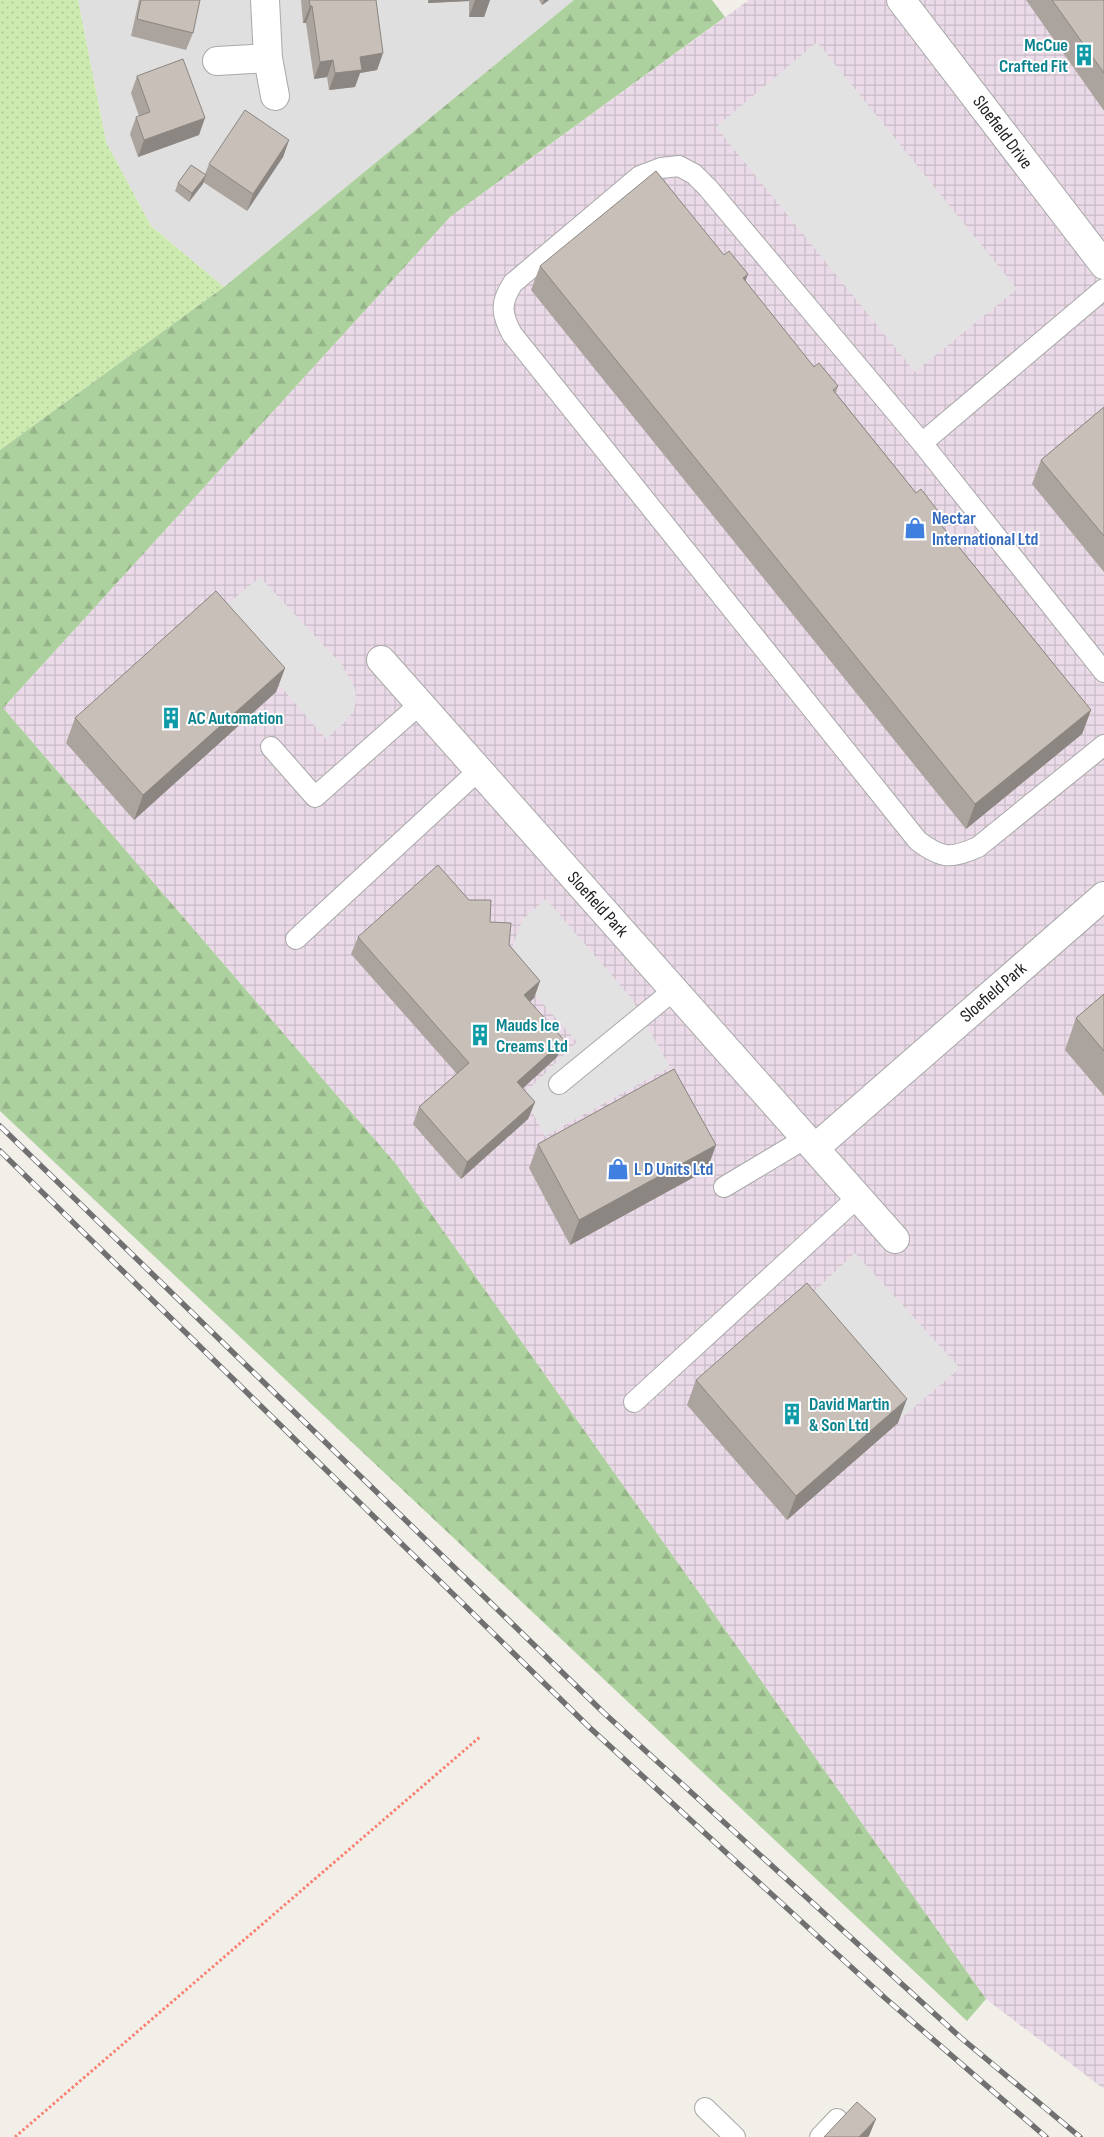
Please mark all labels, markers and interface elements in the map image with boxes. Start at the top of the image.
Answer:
place label: McCue Crafted Fit [999,35,1068,77]
building icon: McCue Crafted Fit [1071,42,1097,68]
street label: Sloefield Drive [968,92,1037,173]
place label: Nectar International Ltd [932,508,1039,550]
shop icon: Nectar International Ltd [902,515,928,541]
building icon: AC Automation [158,705,184,731]
place label: AC Automation [187,708,283,729]
street label: Sloefield Park [563,867,633,942]
street label: Sloefield Park [956,958,1031,1027]
place label: Mauds Ice Creams Ltd [496,1015,568,1057]
building icon: Mauds Ice Creams Ltd [467,1022,493,1048]
shop icon: L D Units Ltd [605,1156,631,1182]
place label: L D Units Ltd [634,1159,713,1180]
place label: David Martin & Son Ltd [809,1394,890,1436]
building icon: David Martin & Son Ltd [779,1401,805,1427]

